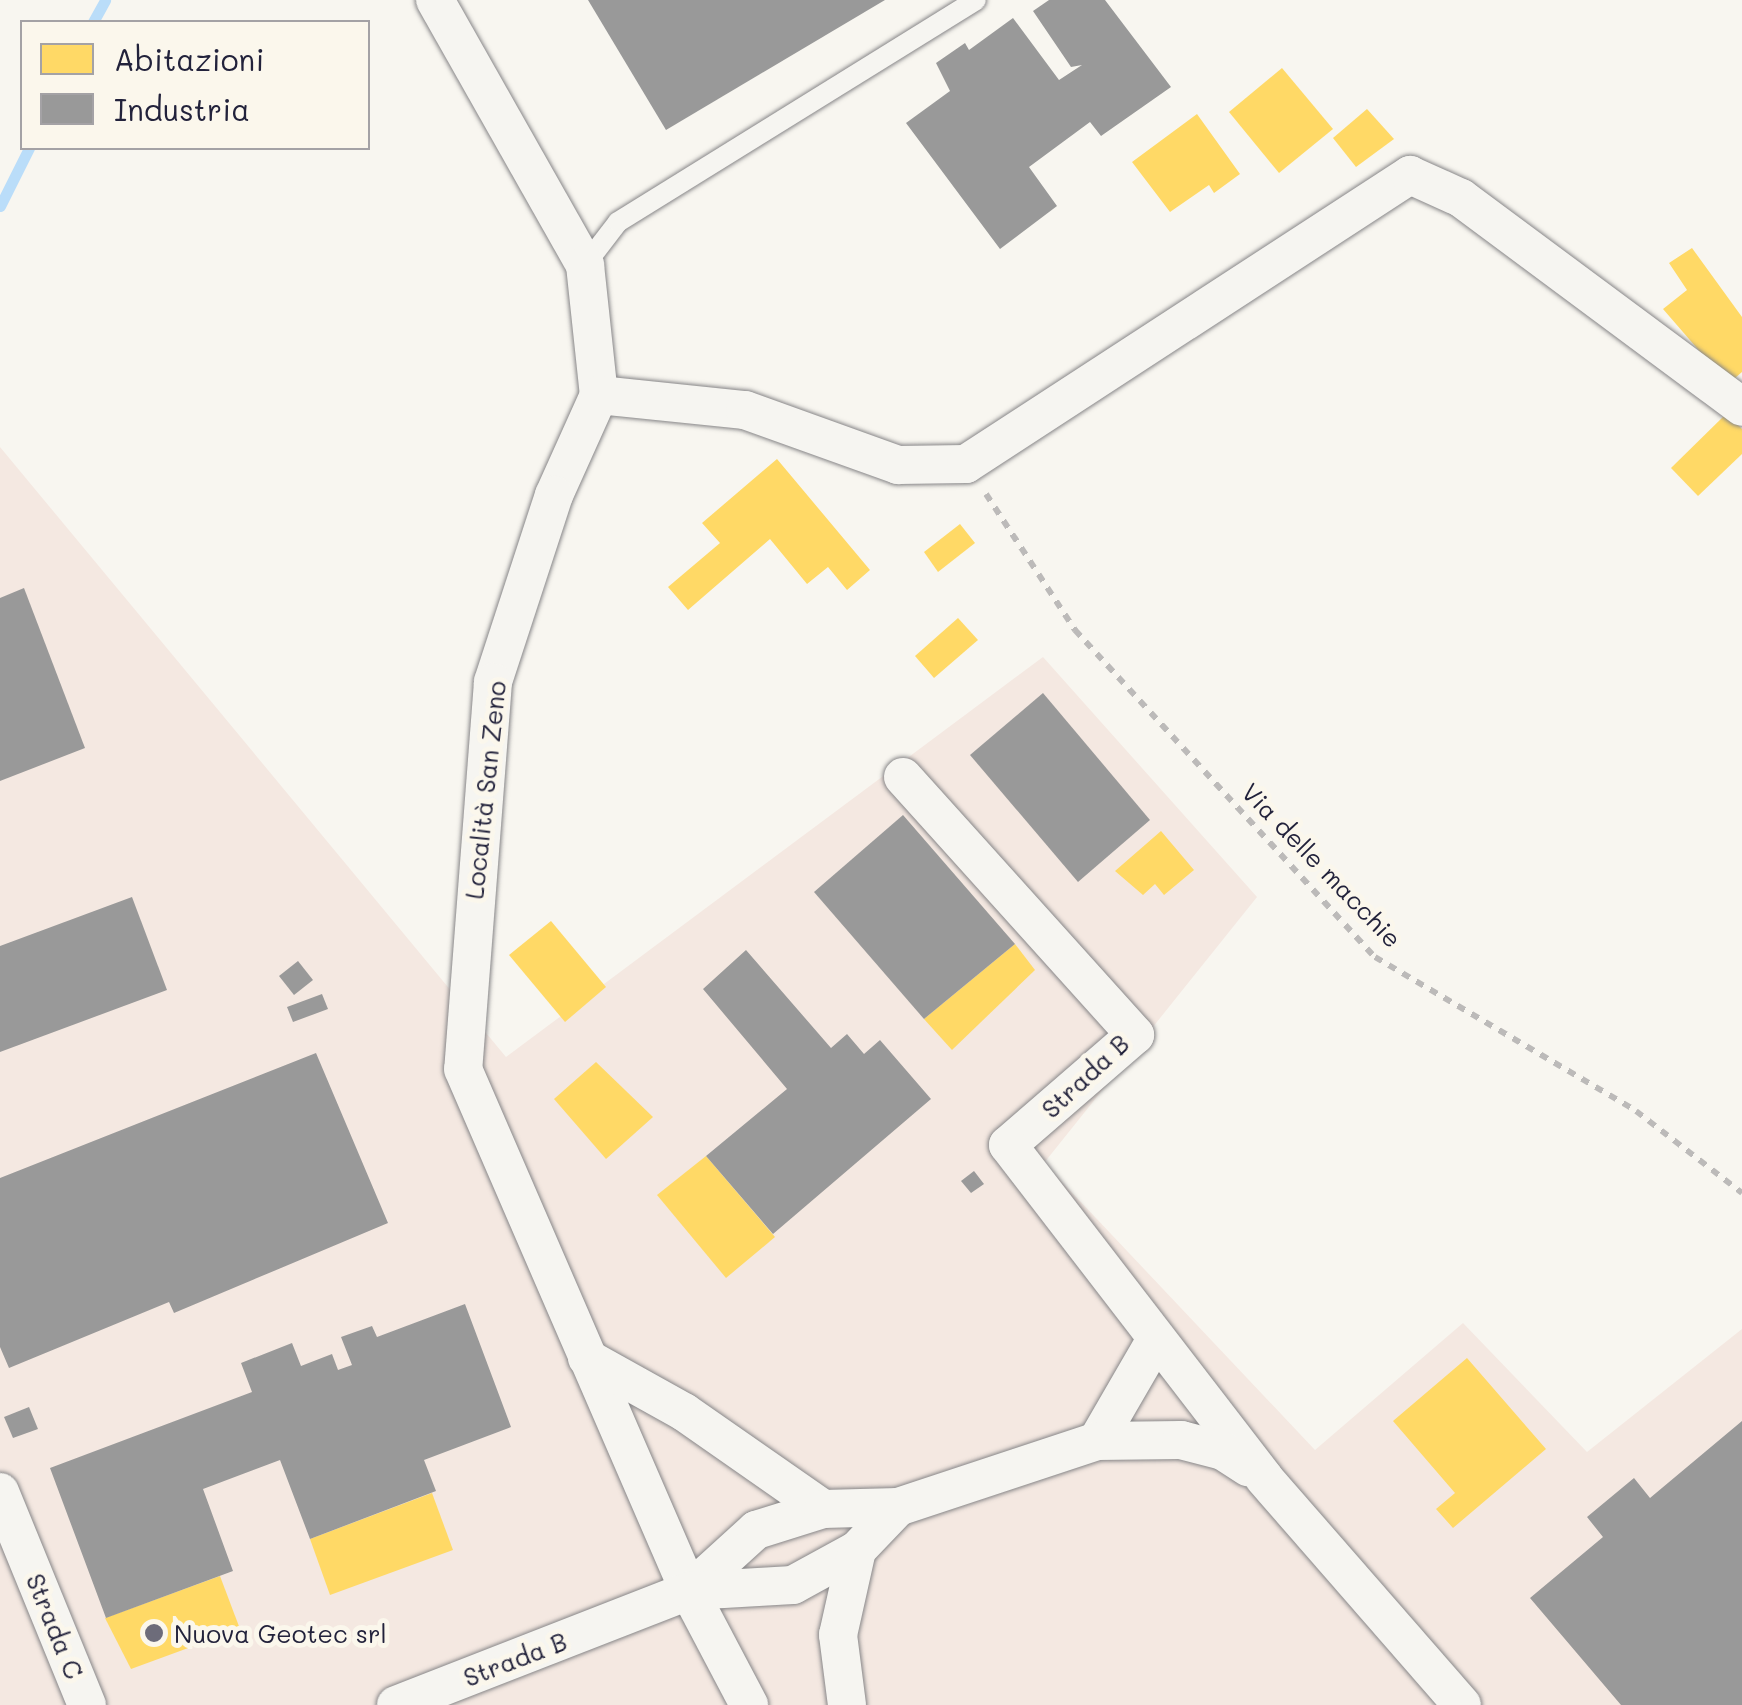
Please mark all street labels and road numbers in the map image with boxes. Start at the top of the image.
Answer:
street label: Località San Zeno [459,679,511,901]
street label: Via delle macchie [1236,777,1408,953]
street label: Strada B [1035,1028,1135,1124]
street label: Strada C [20,1569,90,1683]
street label: Strada B [459,1626,571,1692]

